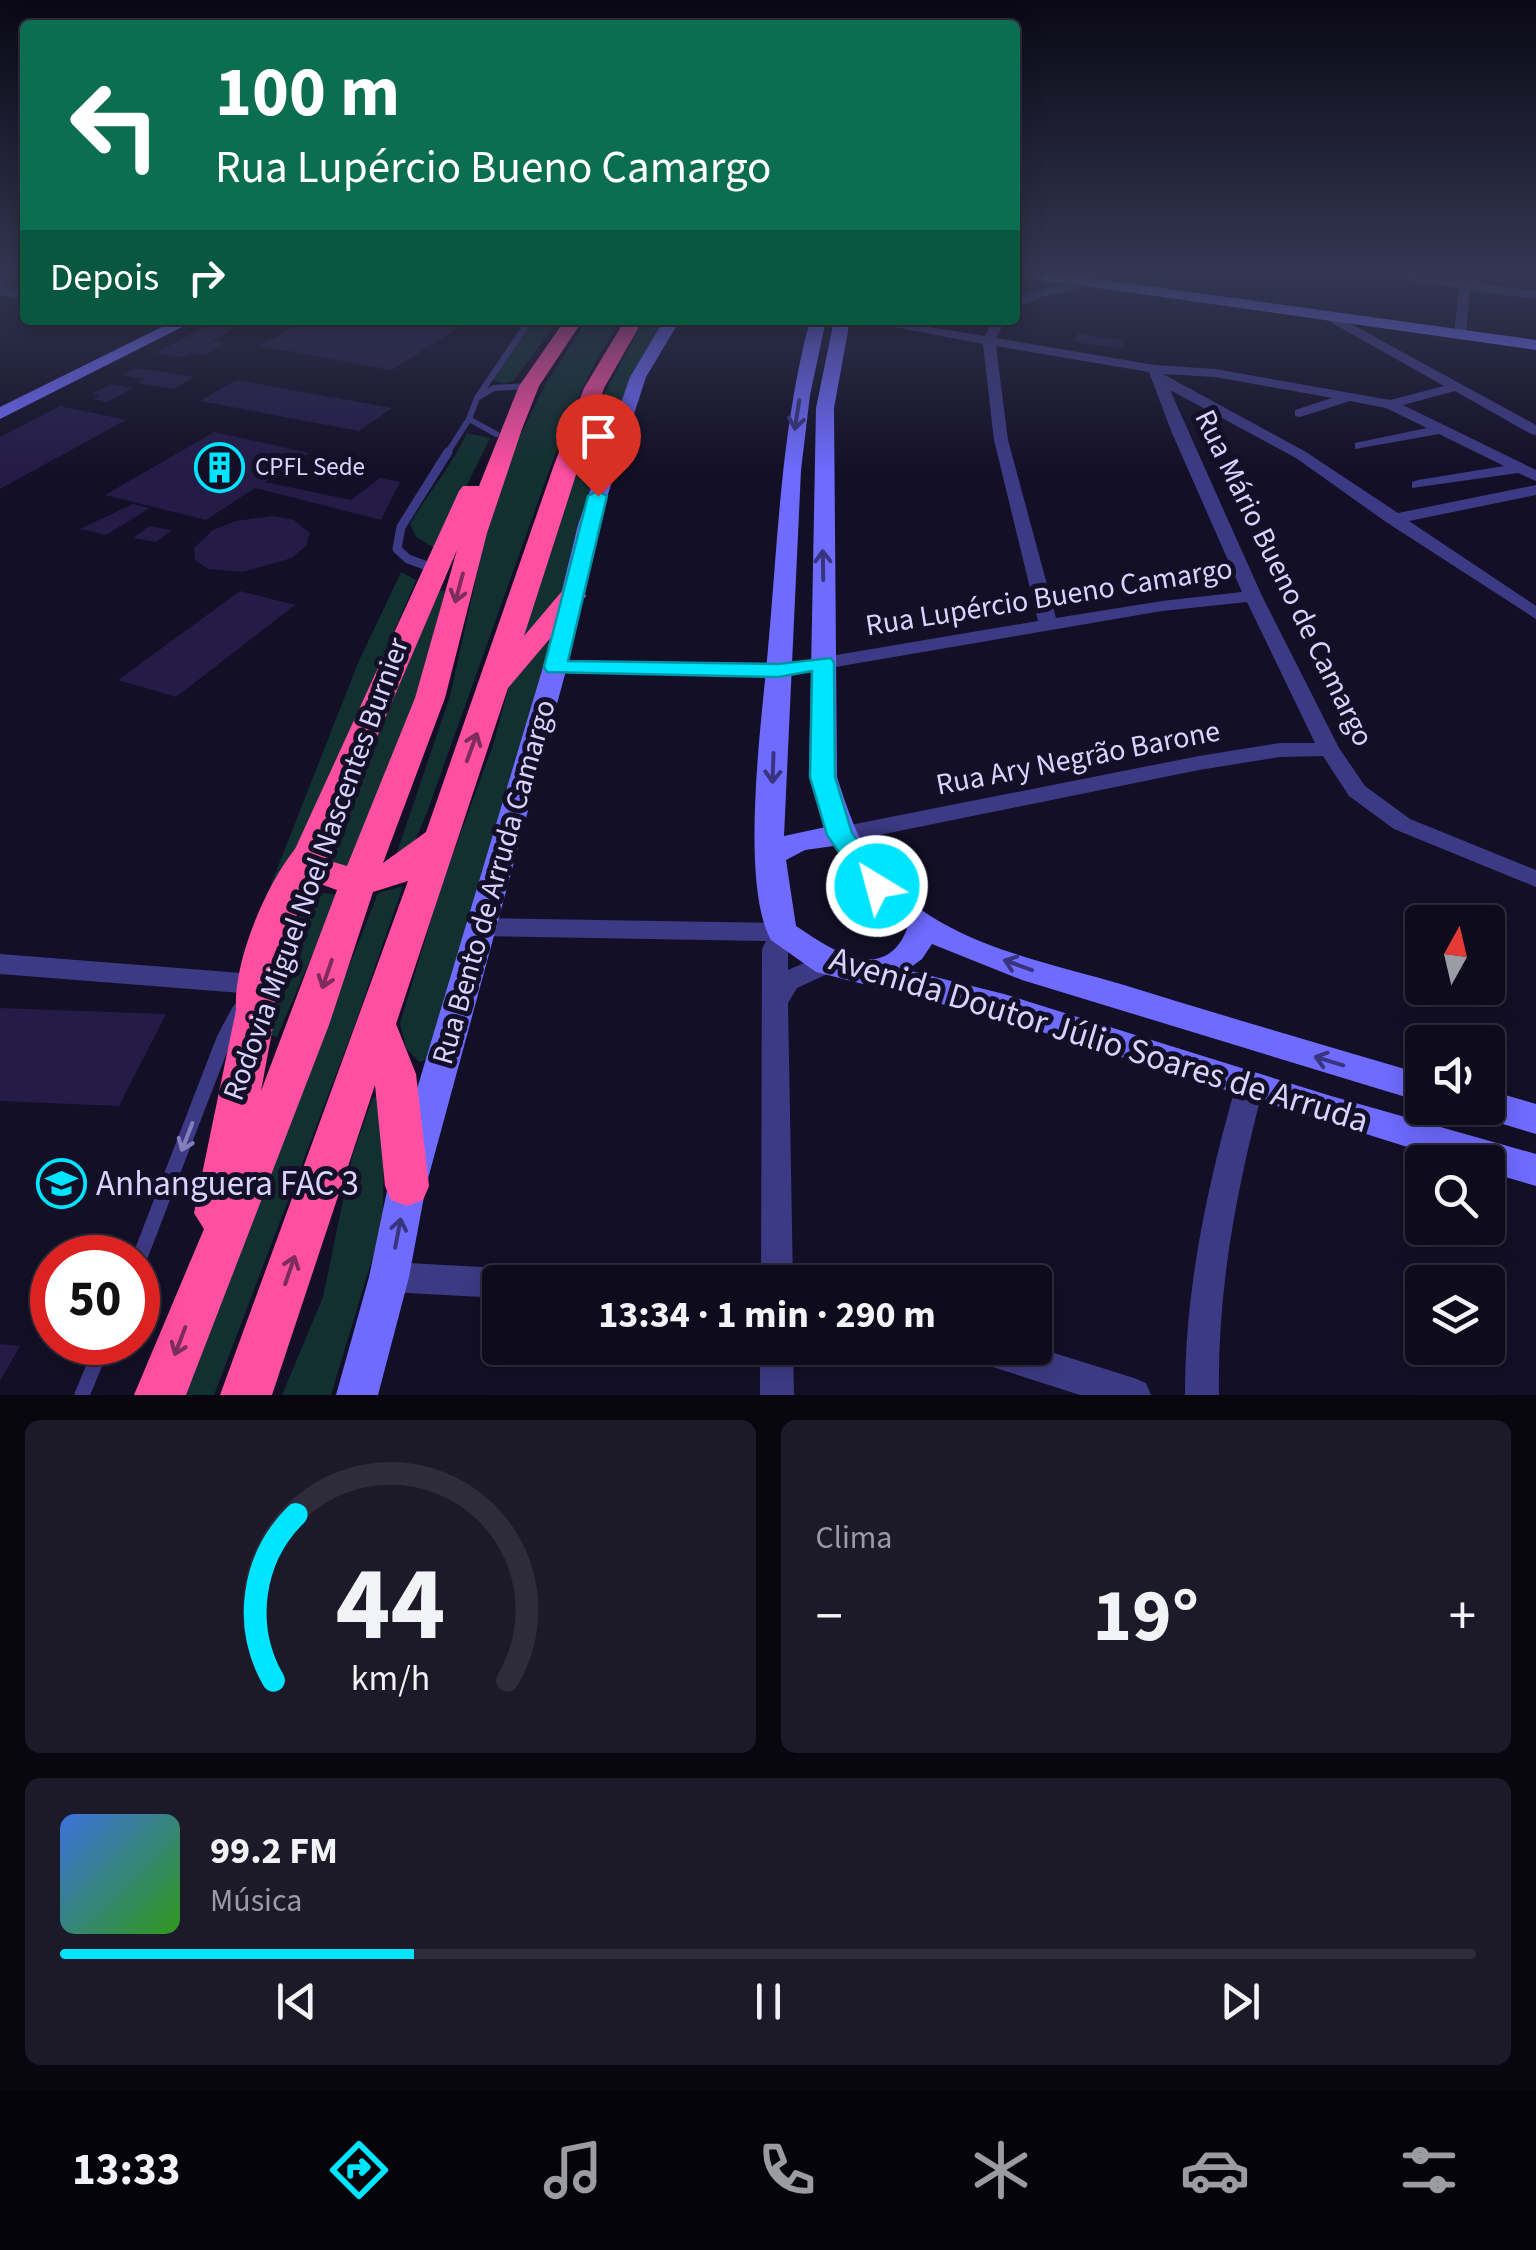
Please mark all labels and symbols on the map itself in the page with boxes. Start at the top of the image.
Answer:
pin [556,394,641,497]
one-way arrow [787,398,805,431]
street label: Rua Mário Bueno de Camargo [1184,402,1384,754]
building icon: CPFL Sede [194,441,246,493]
place label: CPFL Sede [255,449,365,485]
street label: Rua Lupércio Bueno Camargo [862,547,1236,647]
one-way arrow [814,550,833,582]
one-way arrow [449,572,468,603]
street label: Rodovia Miguel Noel Nascentes Burnier [212,631,420,1106]
street label: Rua Bento de Arruda Camargo [421,695,567,1069]
street label: Rua Ary Negrão Barone [932,709,1224,807]
one-way arrow [464,732,482,763]
one-way arrow [763,752,782,784]
position arrow [825,834,929,938]
north arrow [1405,905,1505,1005]
street label: Avenida Doutor Júlio Soares de Arruda [823,934,1375,1146]
one-way arrow [1004,955,1035,973]
one-way arrow [316,958,334,990]
one-way arrow [1313,1051,1345,1069]
one-way arrow [176,1121,194,1152]
school or university icon: Anhanguera FAC 3 [35,1158,87,1210]
place label: Anhanguera FAC 3 [96,1159,359,1209]
one-way arrow [389,1218,408,1250]
speed limit sign: 50 [30,1235,160,1365]
one-way arrow [282,1254,300,1286]
one-way arrow [170,1325,188,1356]

